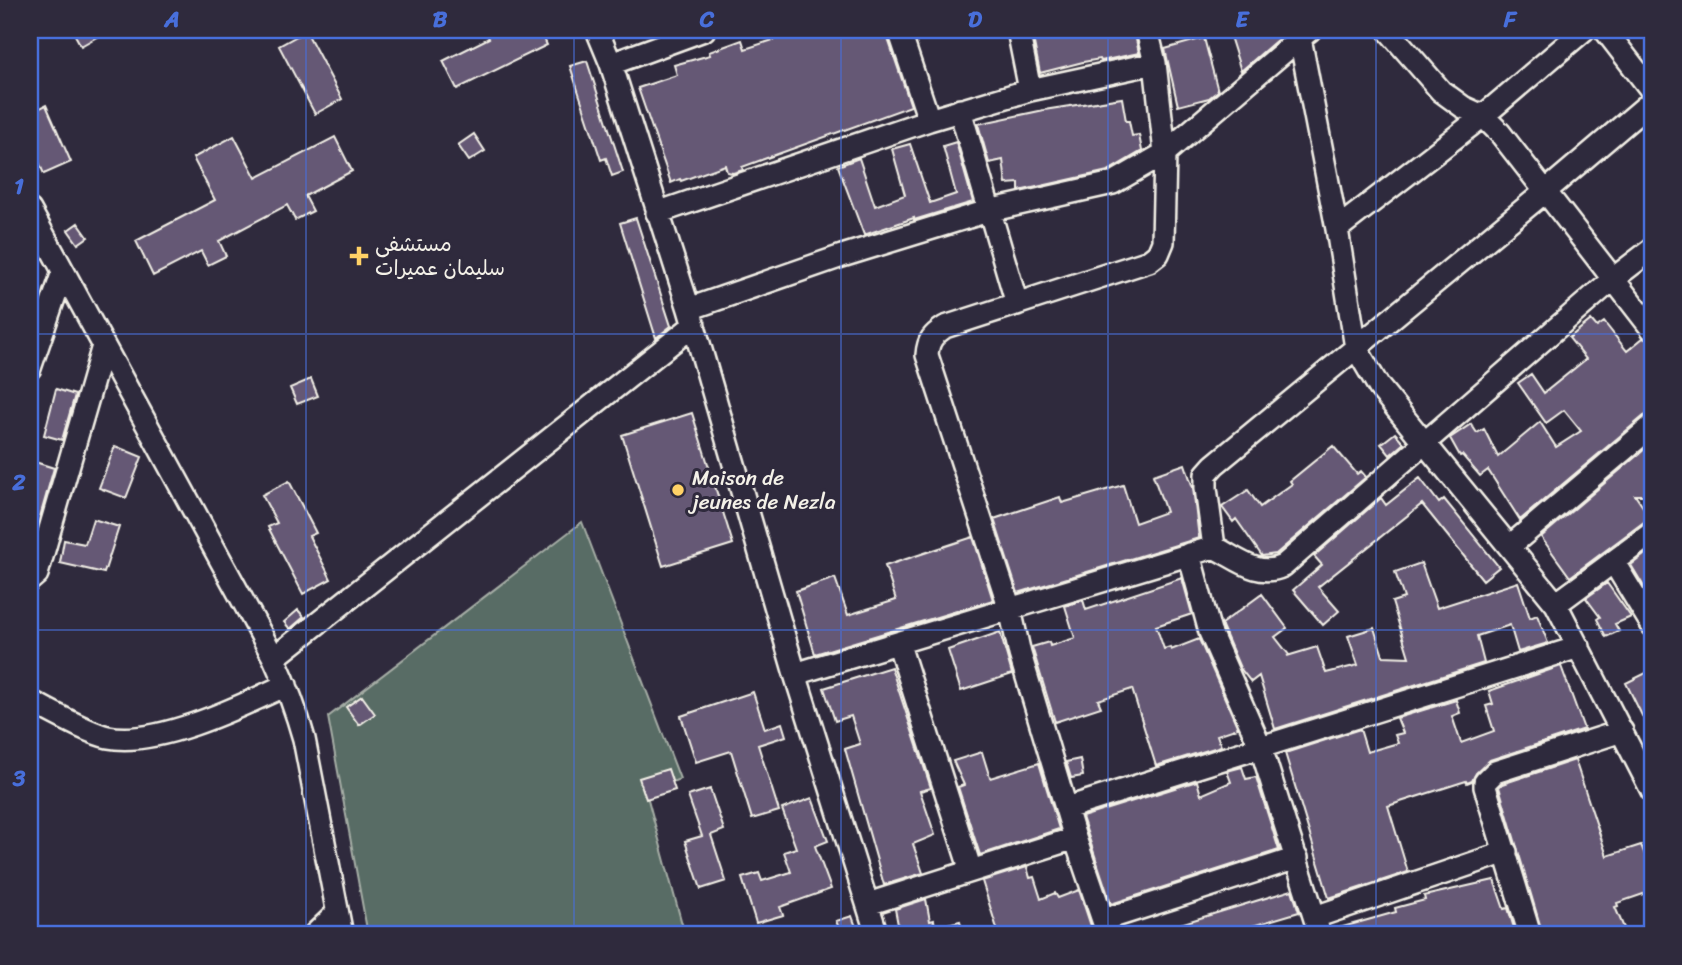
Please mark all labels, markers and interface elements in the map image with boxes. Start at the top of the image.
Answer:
text: A [163,0,180,40]
text: B [433,0,448,40]
text: C [699,0,715,40]
text: D [968,0,983,40]
text: E [1236,0,1251,40]
text: F [1503,0,1518,40]
text: 1 [14,166,24,207]
place label: مستشفى سليمان عميرات [375,225,505,287]
marker: مستشفى سليمان عميرات [349,246,369,266]
place label: Maison de jeunes de Nezla [688,459,836,521]
text: 2 [11,462,26,503]
marker: Maison de jeunes de Nezla [670,482,686,498]
text: 3 [12,758,26,799]

